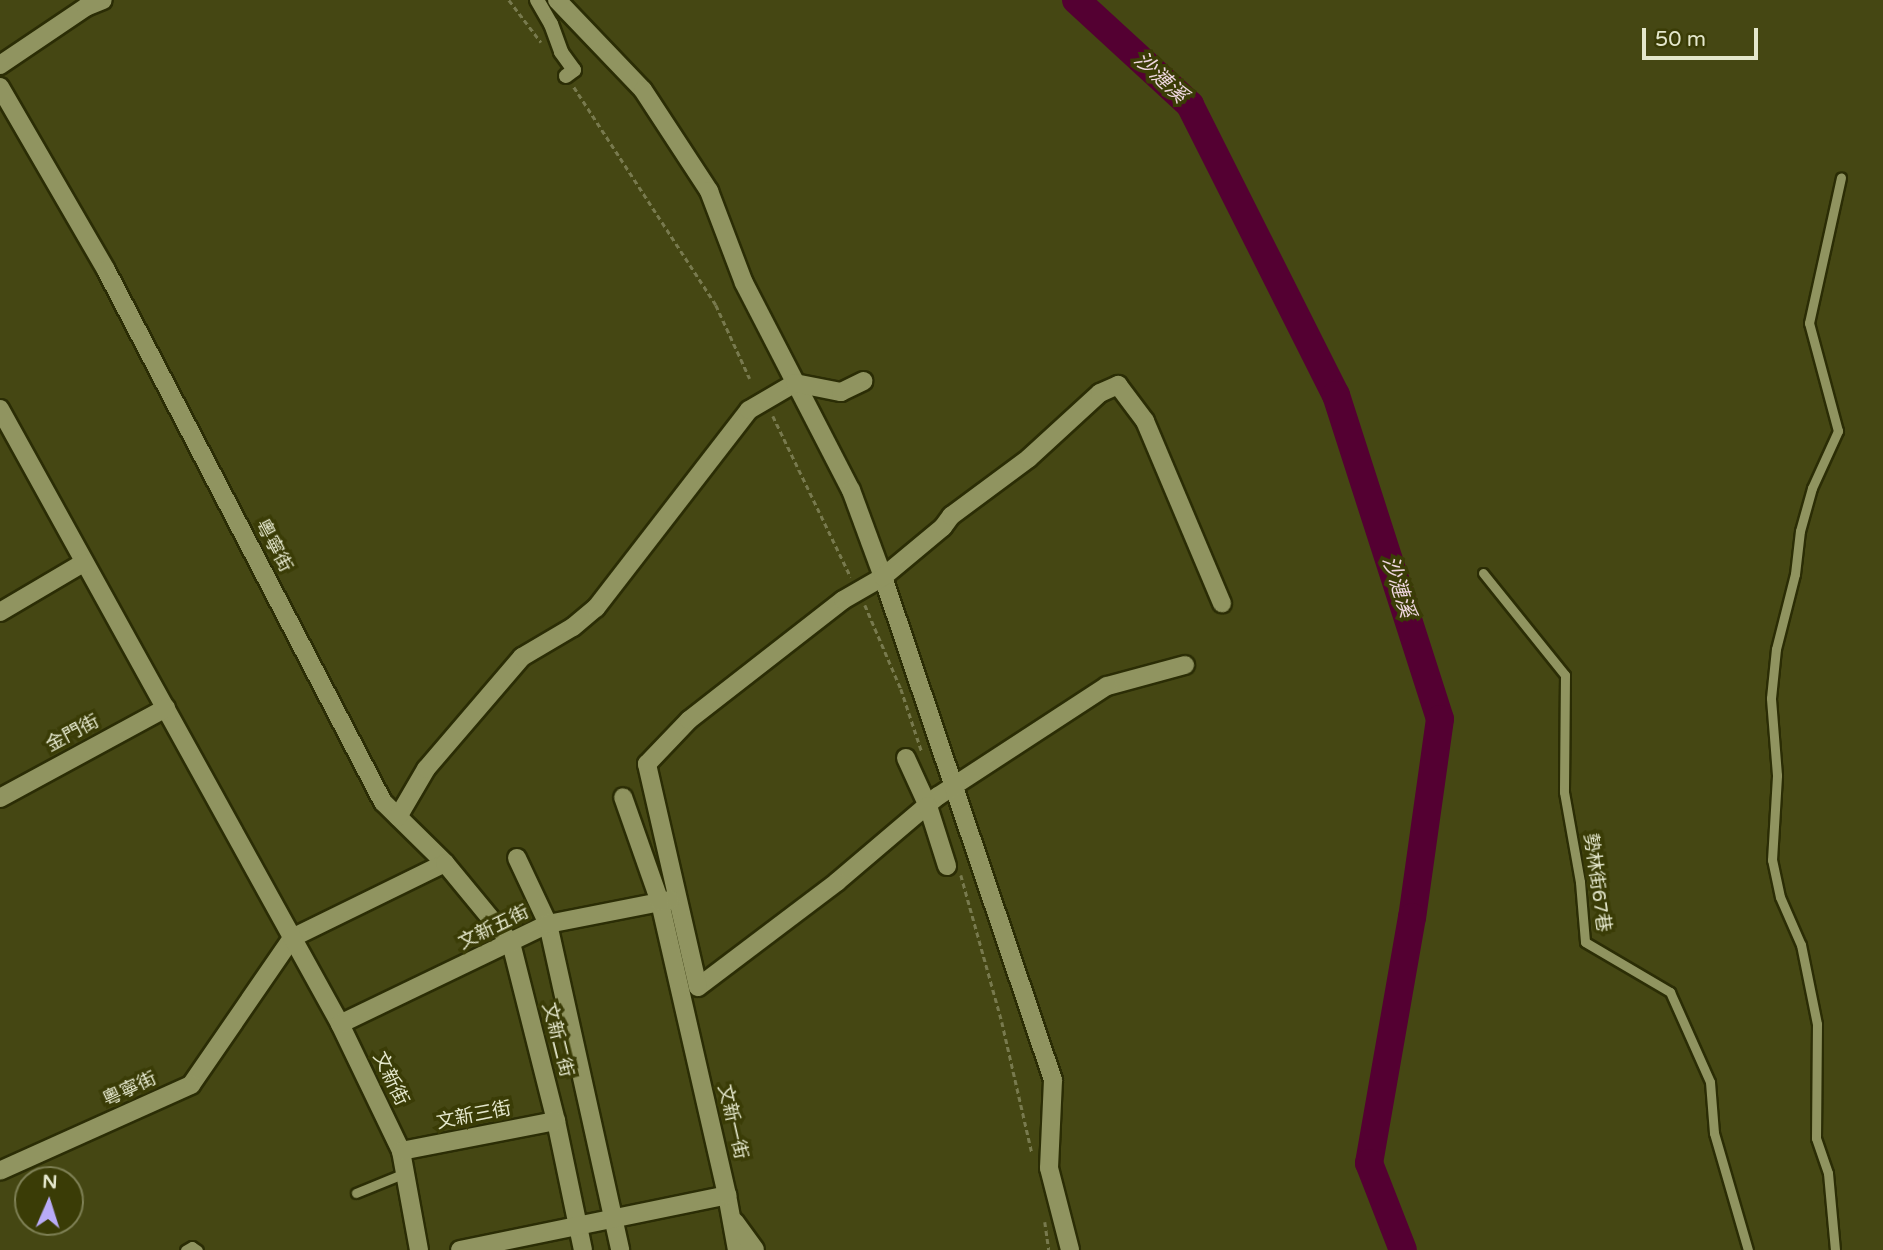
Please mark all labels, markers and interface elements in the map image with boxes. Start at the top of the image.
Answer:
scale bar [1645,14,1760,58]
text: 50 m [1655,27,1706,52]
water label: 沙漣溪 [1128,47,1192,109]
street label: 粵寧街 [250,515,296,577]
water label: 沙漣溪 [1376,553,1420,621]
street label: 金門街 [42,711,104,757]
street label: 勢林街67巷 [1578,832,1614,934]
street label: 文新五街 [455,901,533,955]
street label: 文新二街 [537,1000,577,1080]
street label: 文新街 [367,1048,413,1110]
street label: 粵寧街 [99,1068,161,1112]
street label: 文新一街 [712,1082,752,1162]
street label: 文新三街 [435,1098,513,1134]
north arrow [14,1166,84,1236]
text: N [42,1171,58,1193]

